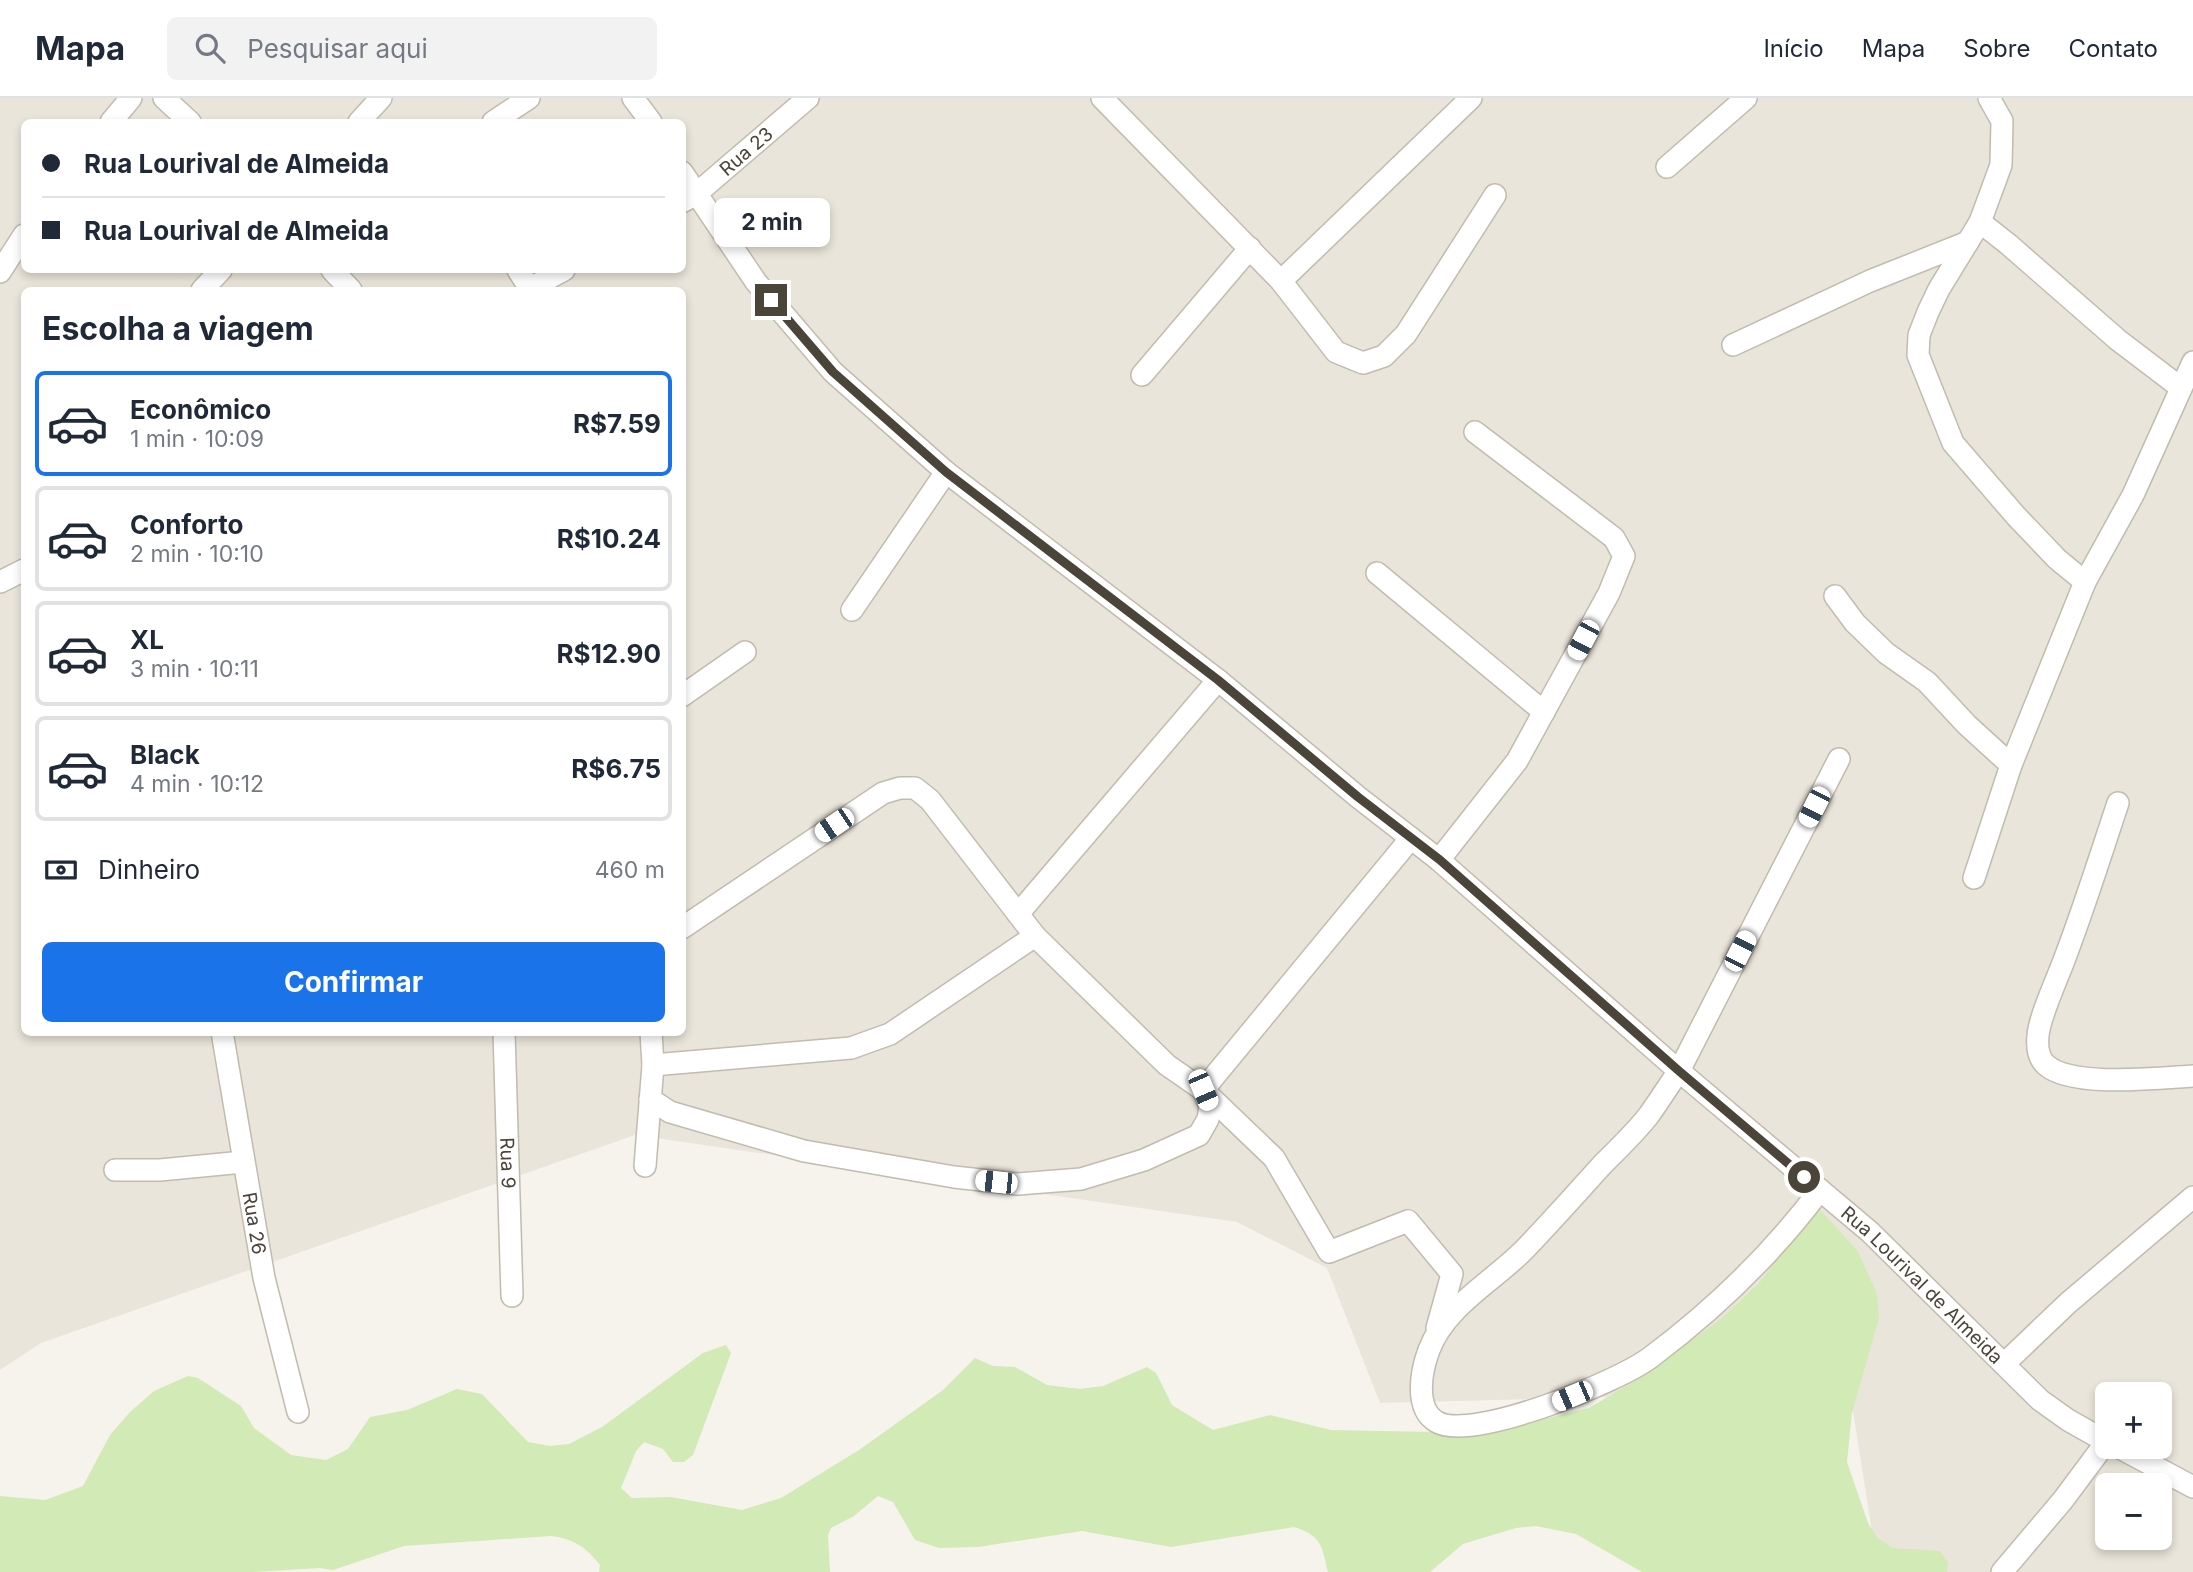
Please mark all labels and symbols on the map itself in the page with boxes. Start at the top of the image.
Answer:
street label: Rua 23 [715,122,777,180]
callout: 2 min [713,198,829,248]
route end [755,284,787,316]
car [1564,617,1603,663]
car [1796,784,1833,830]
car [811,805,858,845]
car [1722,928,1759,974]
car [1186,1067,1221,1113]
street label: Rua 9 [496,1137,520,1189]
route start [1788,1161,1820,1193]
car [975,1169,1018,1195]
street label: Rua 26 [238,1190,271,1256]
street label: Rua Lourival de Almeida [1837,1201,2008,1368]
car [1549,1378,1596,1414]

